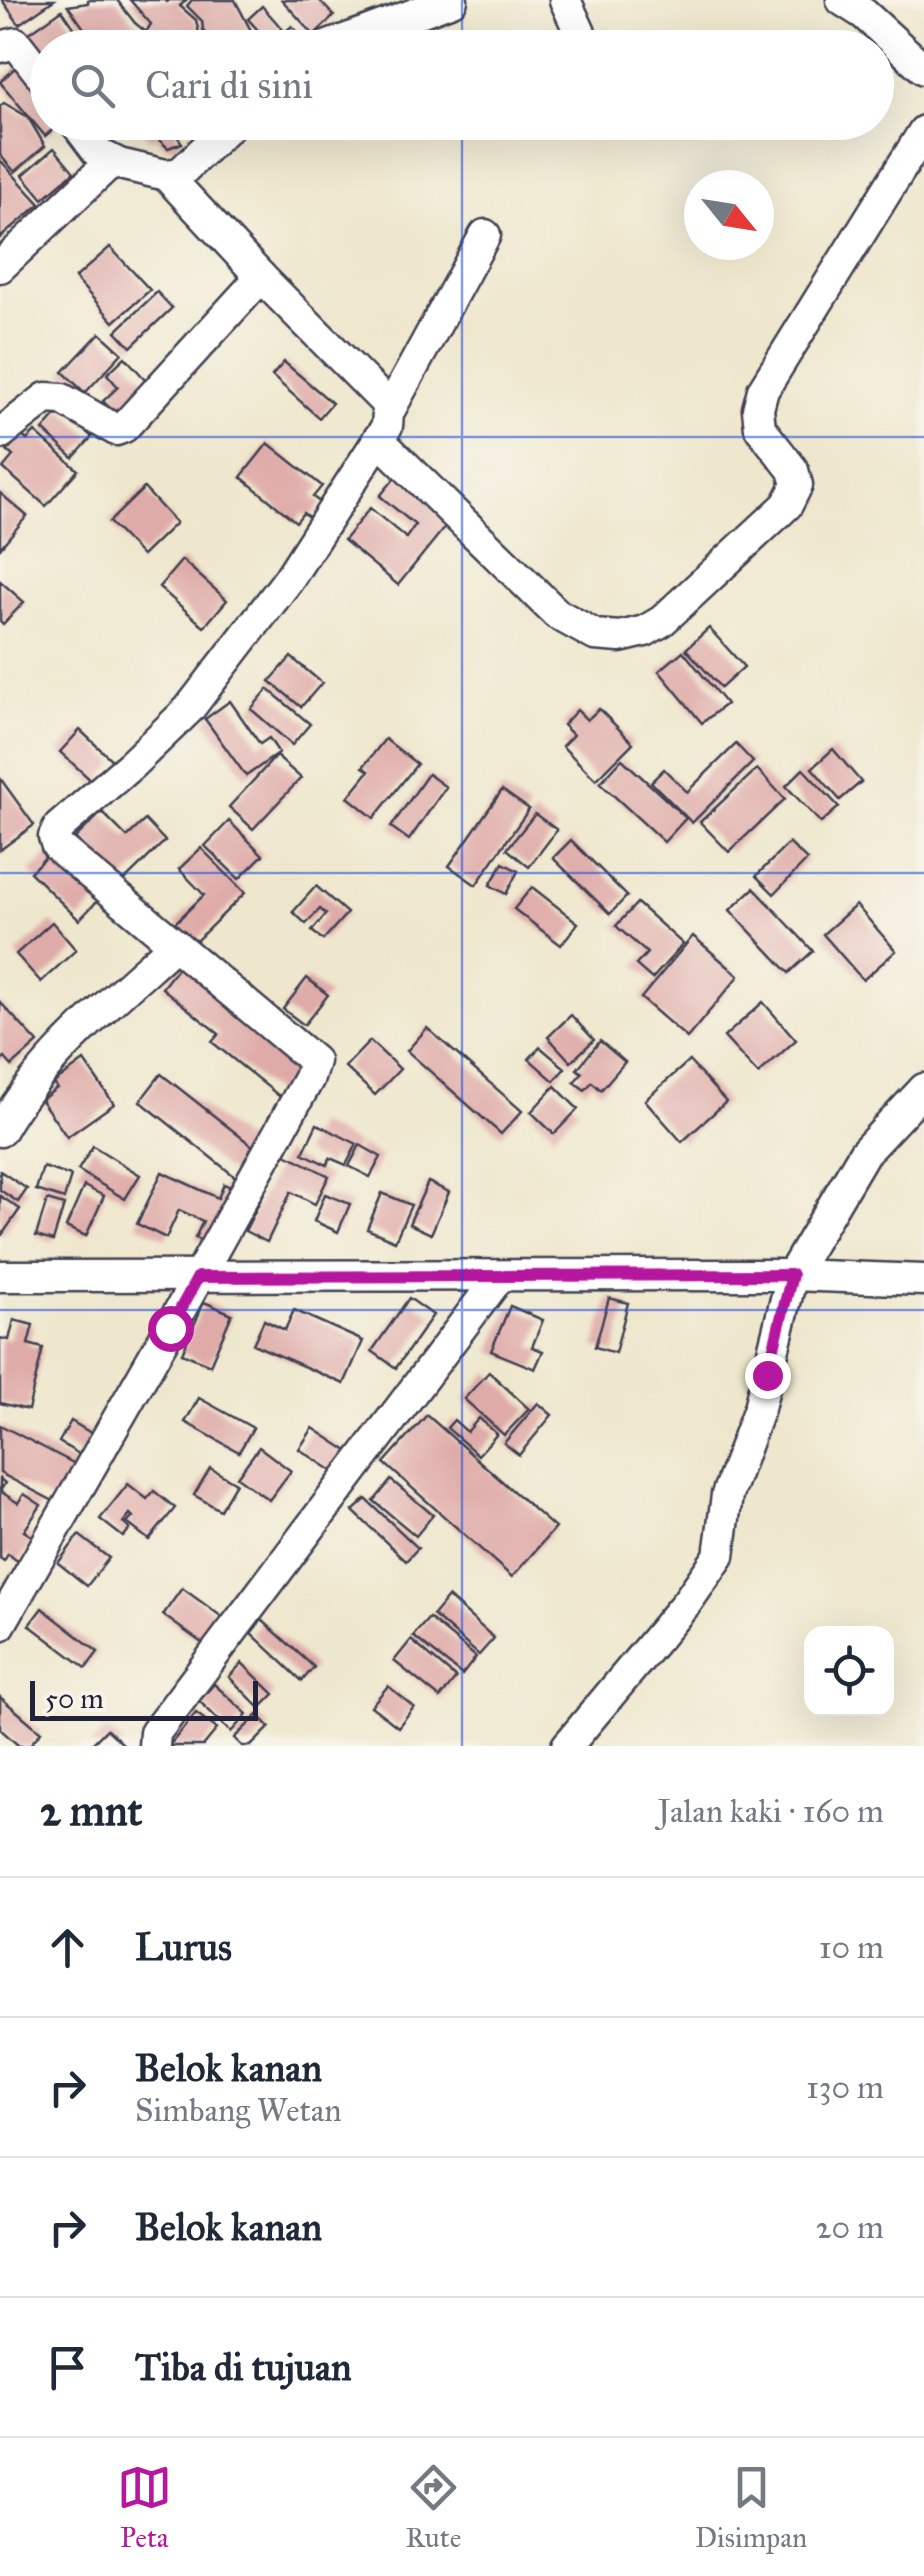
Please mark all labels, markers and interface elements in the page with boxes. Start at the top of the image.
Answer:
search box [30,30,894,140]
icon: search [65,58,120,113]
text: Cari di sini [145,62,313,108]
north arrow [684,170,774,260]
route start [148,1306,194,1352]
route end [745,1353,791,1399]
map controls [804,1626,894,1716]
button: locate [804,1626,894,1716]
scale bar [30,1676,258,1721]
text: 50 m [45,1681,104,1716]
text: 2 mnt [40,1785,142,1837]
text: Jalan kaki · 160 m [658,1792,884,1831]
icon: ahead [40,1920,95,1975]
text: Lurus [135,1924,232,1970]
text: 10 m [819,1928,884,1967]
text: Belok kanan [135,2045,322,2091]
icon: right [40,2060,95,2115]
text: 130 m [806,2068,884,2107]
text: Simbang Wetan [135,2091,342,2130]
icon: right [40,2200,95,2255]
text: Belok kanan [135,2204,322,2250]
text: 20 m [816,2208,884,2247]
icon: arrive [40,2340,95,2395]
text: Tiba di tujuan [135,2344,352,2390]
tab: Peta [117,2460,172,2555]
tab: Rute [405,2460,461,2555]
tab: Disimpan [695,2460,807,2555]

